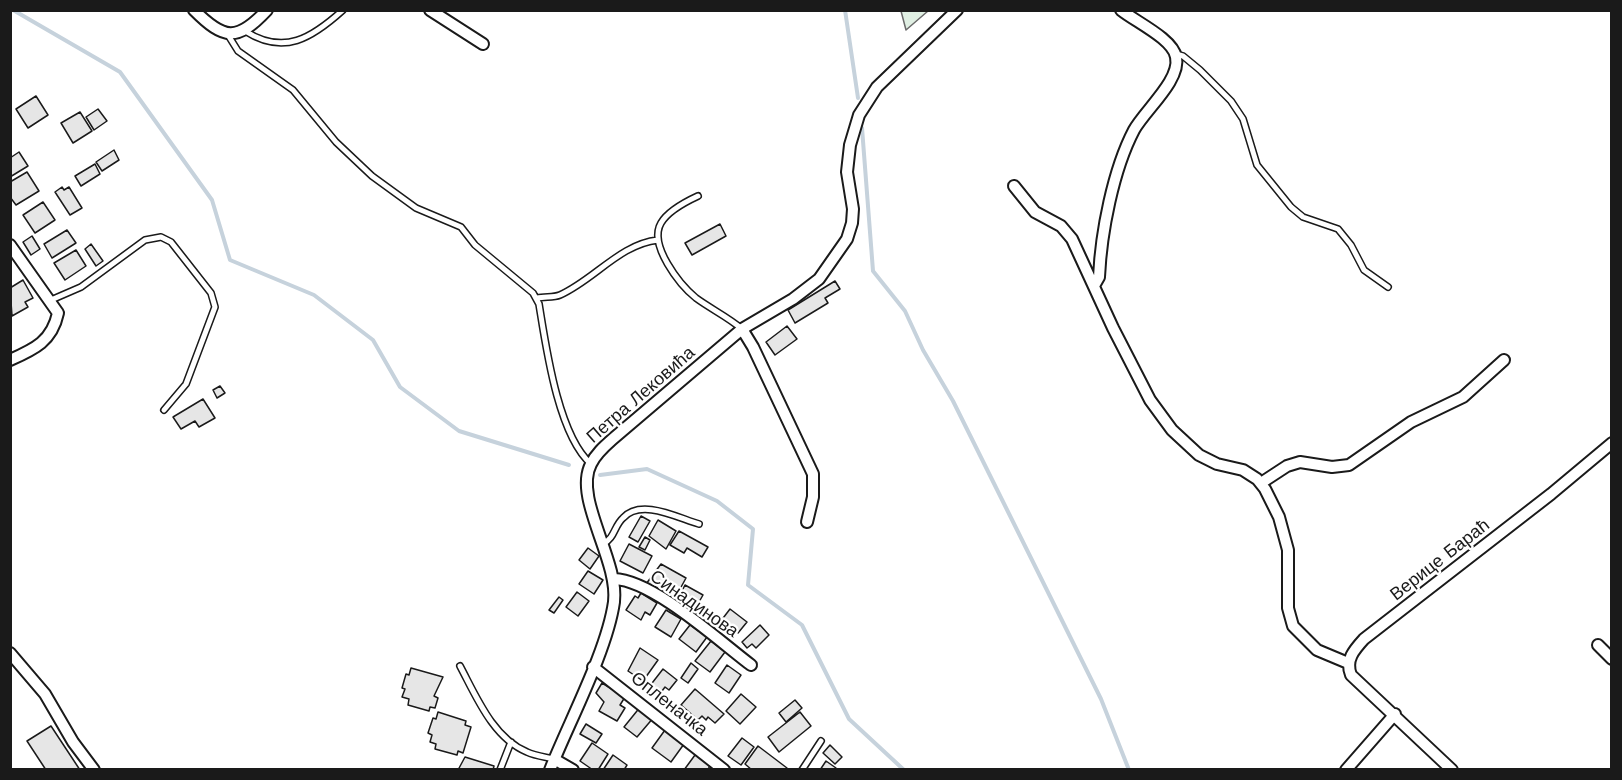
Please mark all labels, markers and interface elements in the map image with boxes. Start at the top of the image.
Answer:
street label: Петра Лековића [582,342,700,448]
street label: Верице Бараћ [1386,514,1494,606]
street label: Синадинова [646,566,742,642]
street label: Опленачка [626,667,712,741]

